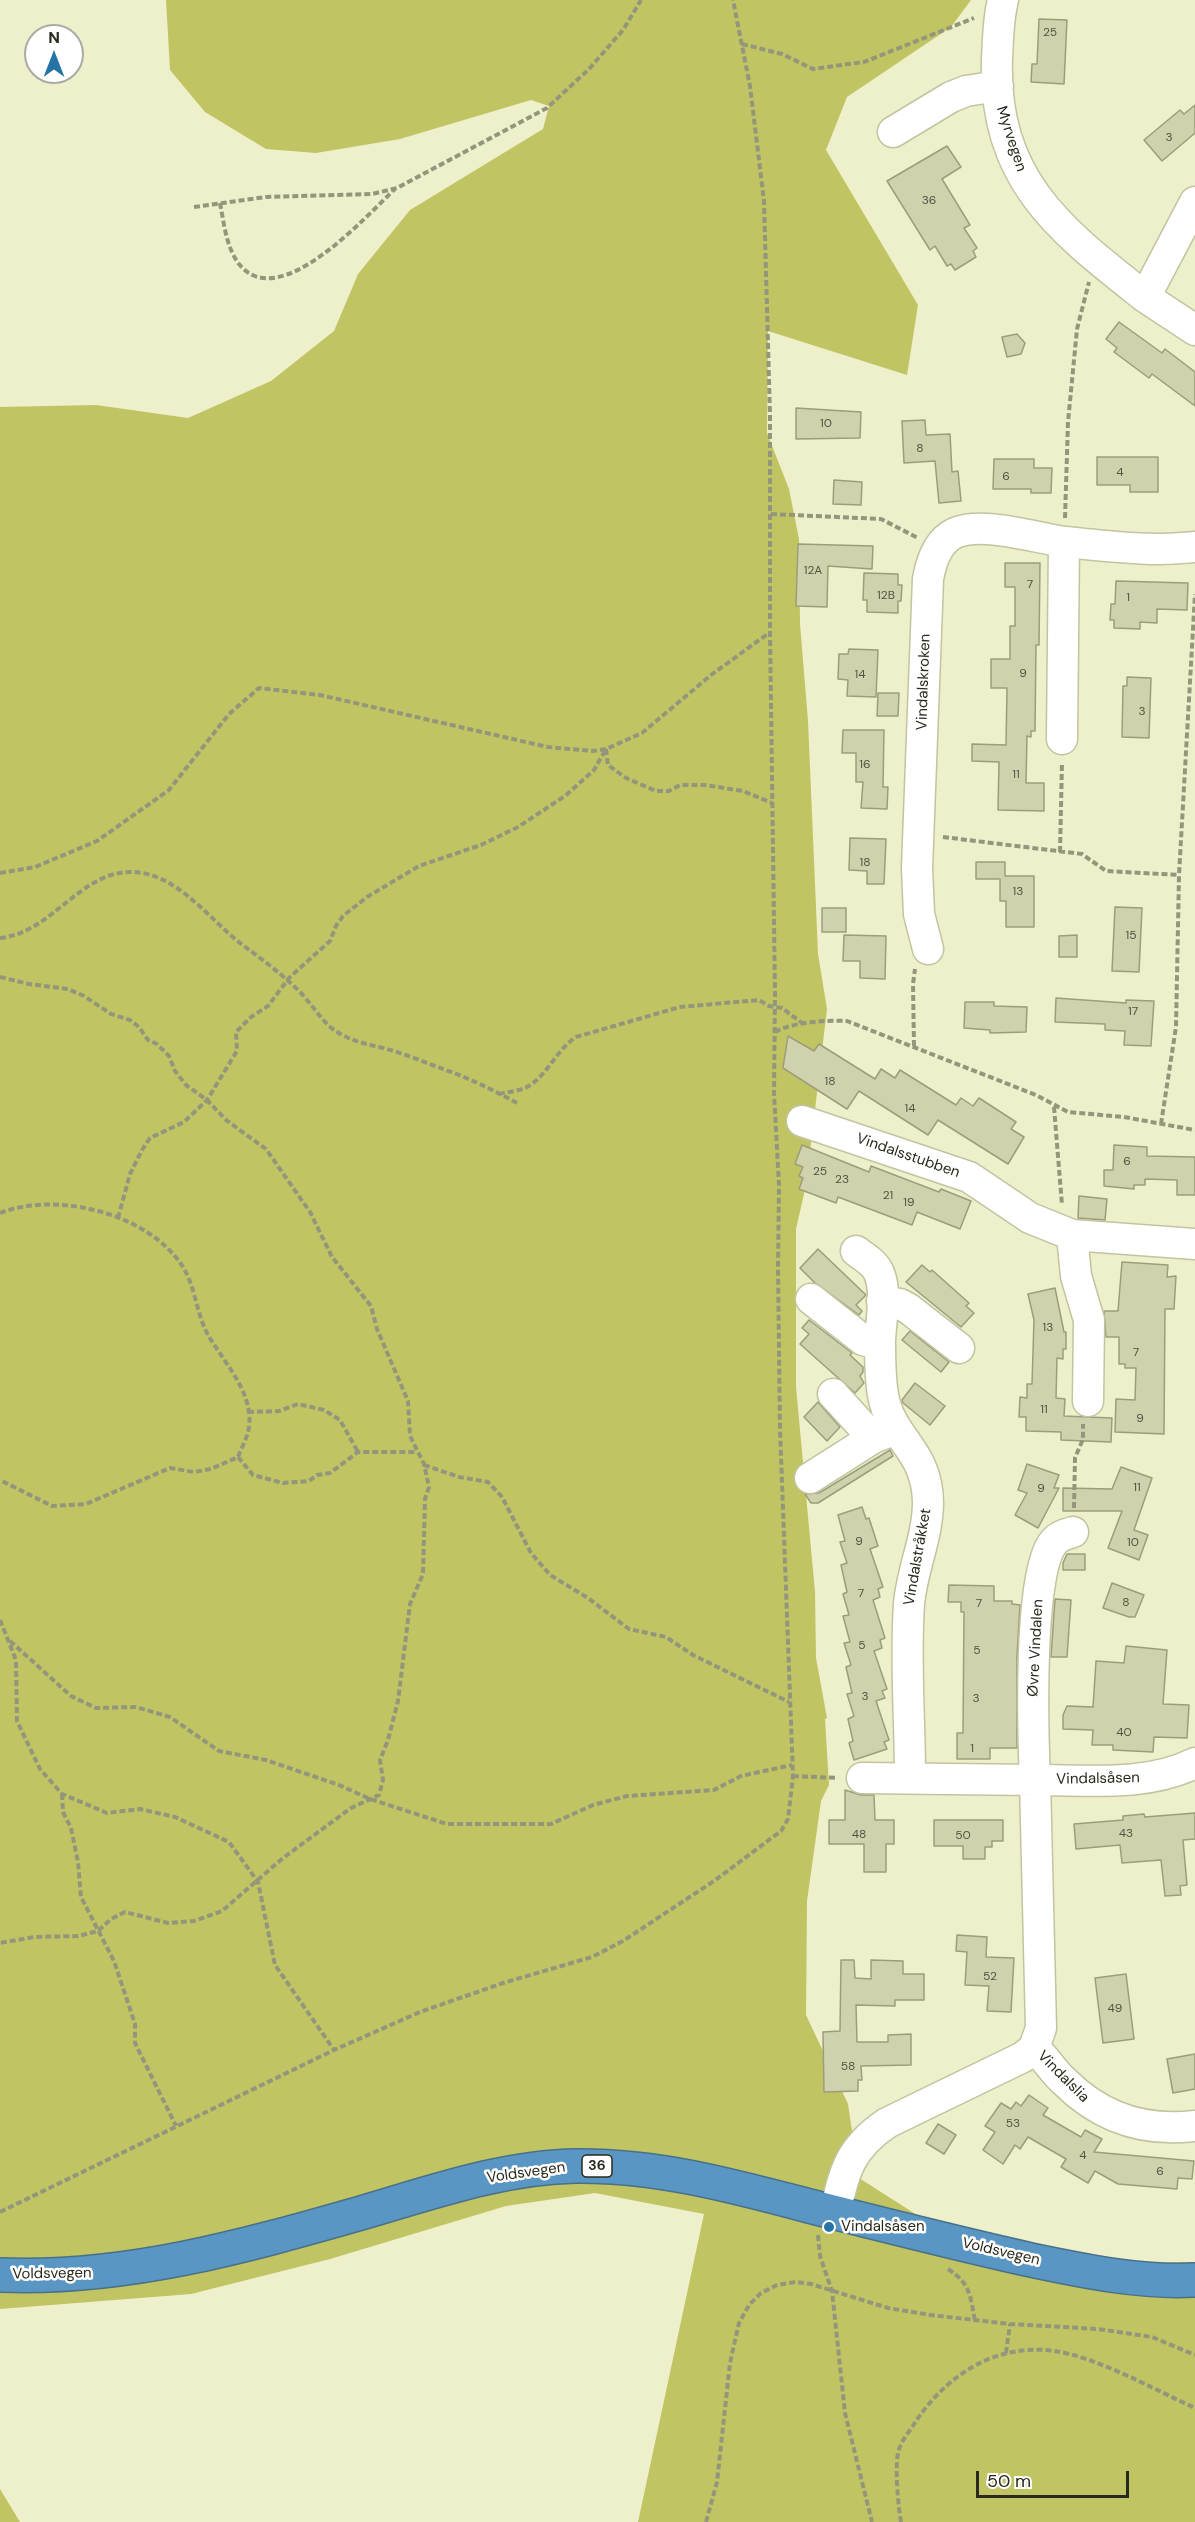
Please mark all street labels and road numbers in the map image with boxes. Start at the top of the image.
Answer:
street label: Myrvegen [992,104,1030,174]
street label: Vindalskroken [913,633,935,731]
street label: Vindalsstubben [854,1130,962,1182]
street label: Vindalstråkket [901,1507,935,1607]
street label: Øvre Vindalen [1024,1599,1048,1697]
street label: Vindalsåsen [1056,1769,1140,1789]
street label: Vindalslia [1033,2047,1093,2107]
road number: 36 [582,2155,612,2177]
street label: Voldsvegen [486,2159,566,2187]
street label: Voldsvegen [960,2234,1042,2270]
street label: Voldsvegen [12,2264,92,2284]

